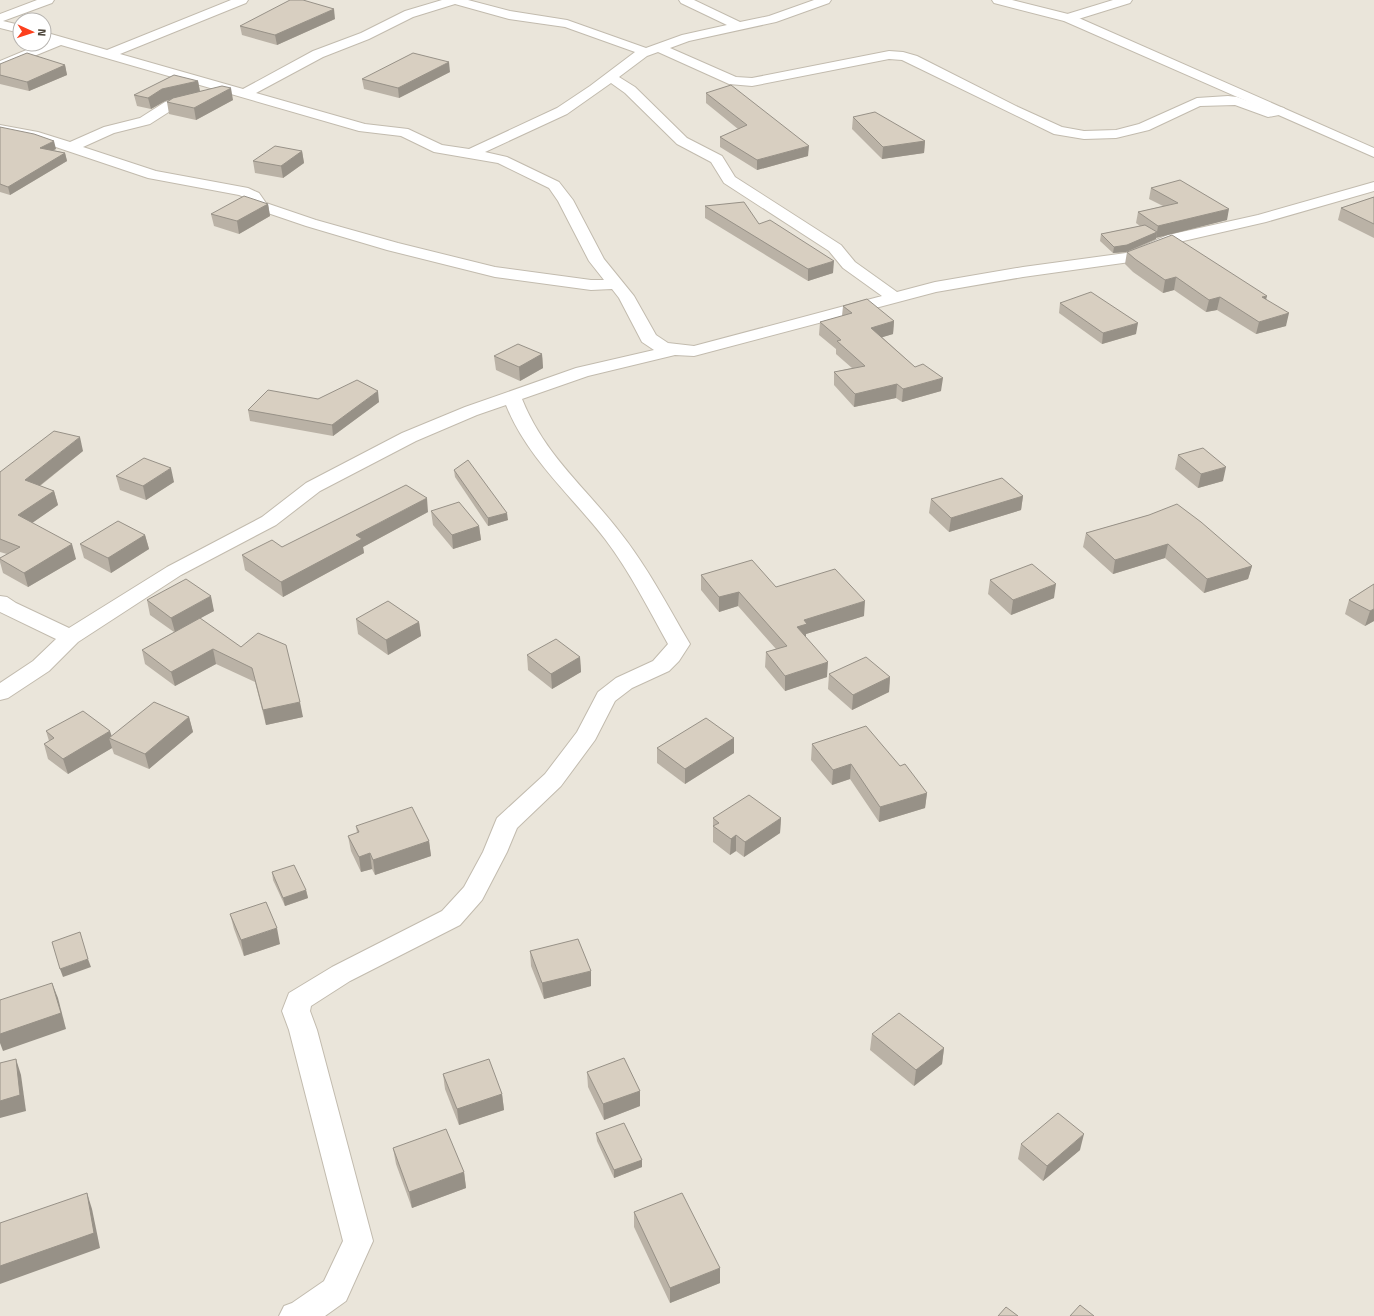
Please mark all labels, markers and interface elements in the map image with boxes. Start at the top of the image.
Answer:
north arrow [12,12,52,52]
text: N [34,28,50,37]

